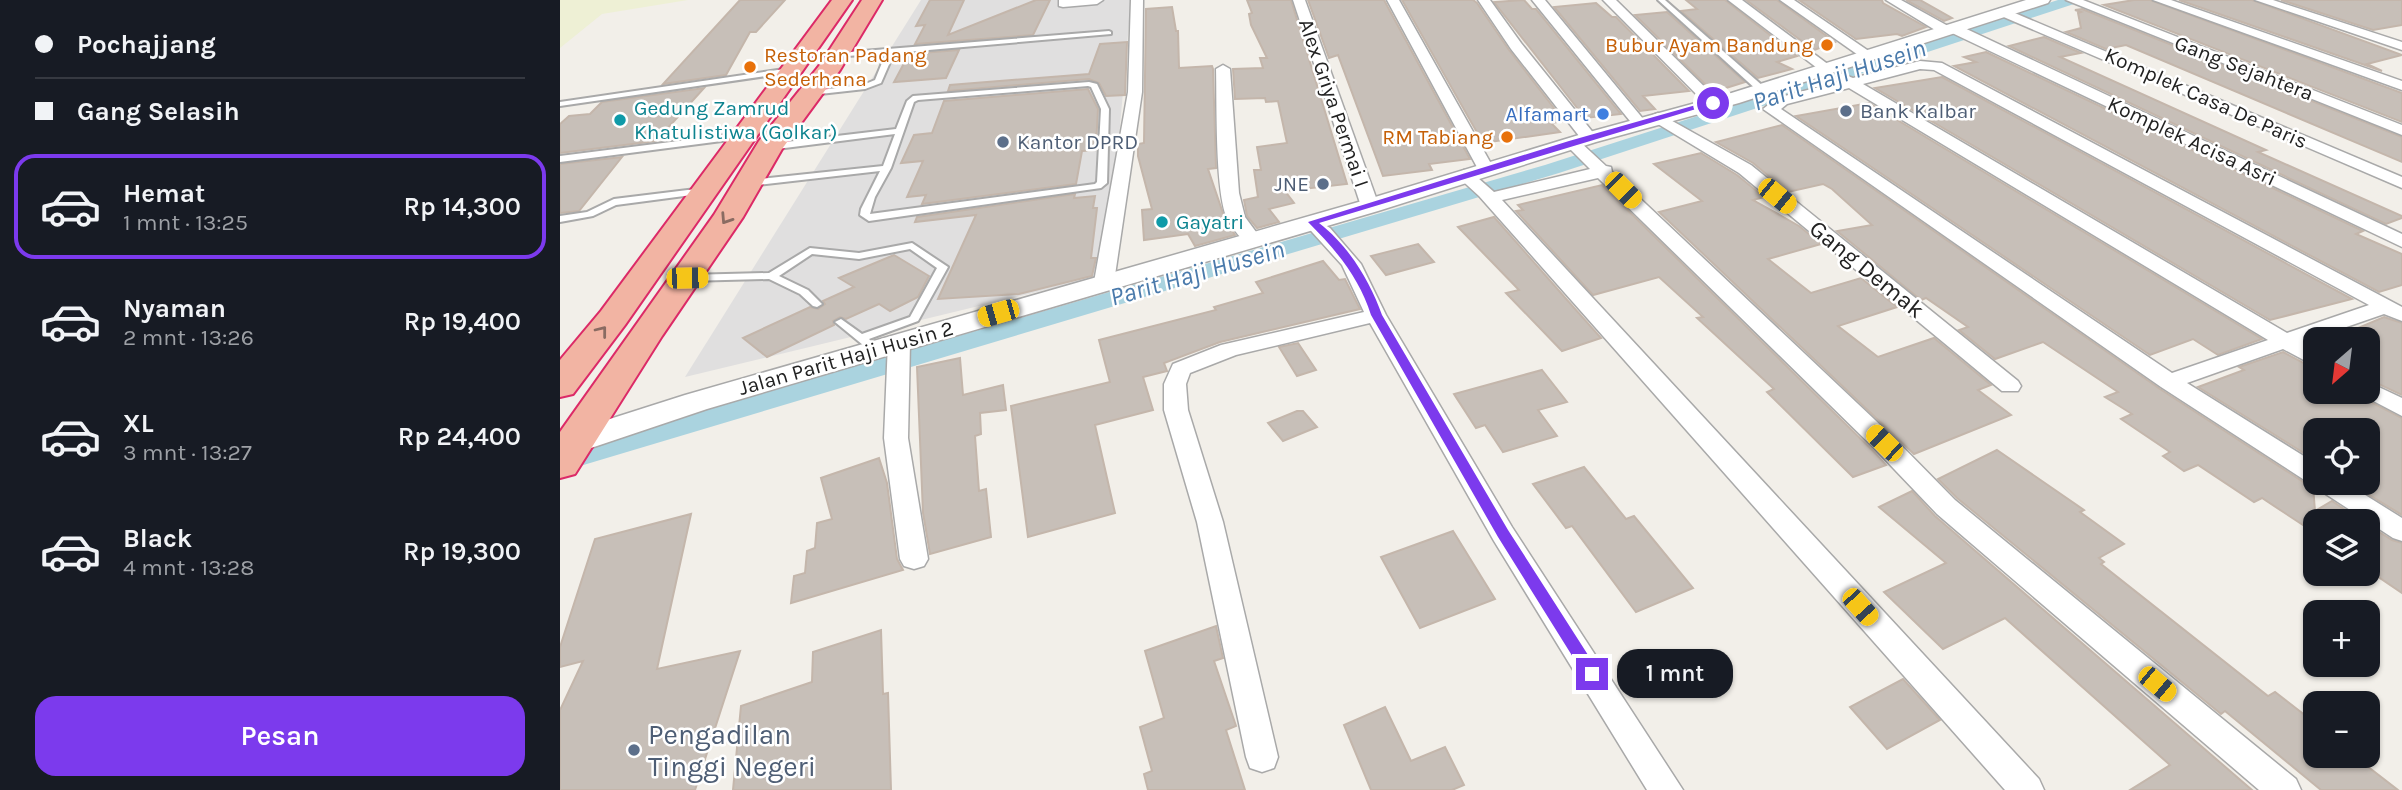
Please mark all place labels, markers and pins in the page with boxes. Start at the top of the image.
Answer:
place label: Bubur Ayam Bandung [1605,33,1813,57]
marker: Bubur Ayam Bandung [1819,37,1835,53]
place label: Restoran Padang Sederhana [764,43,927,91]
marker: Restoran Padang Sederhana [742,59,758,75]
place label: Gedung Zamrud Khatulistiwa (Golkar) [634,96,838,144]
place label: Bank Kalbar [1860,99,1976,123]
place label: Alfamart [1506,102,1589,126]
marker: Bank Kalbar [1838,103,1854,119]
marker: Alfamart [1595,106,1611,122]
marker: Gedung Zamrud Khatulistiwa (Golkar) [612,112,628,128]
place label: RM Tabiang [1382,125,1493,149]
marker: RM Tabiang [1499,129,1515,145]
place label: Kantor DPRD [1017,130,1138,154]
marker: Kantor DPRD [995,134,1011,150]
place label: JNE [1274,172,1309,196]
marker: JNE [1315,176,1331,192]
place label: Gayatri [1176,210,1244,234]
marker: Gayatri [1154,214,1170,230]
place label: Pengadilan Tinggi Negeri [648,718,816,783]
marker: Pengadilan Tinggi Negeri [626,742,642,758]

